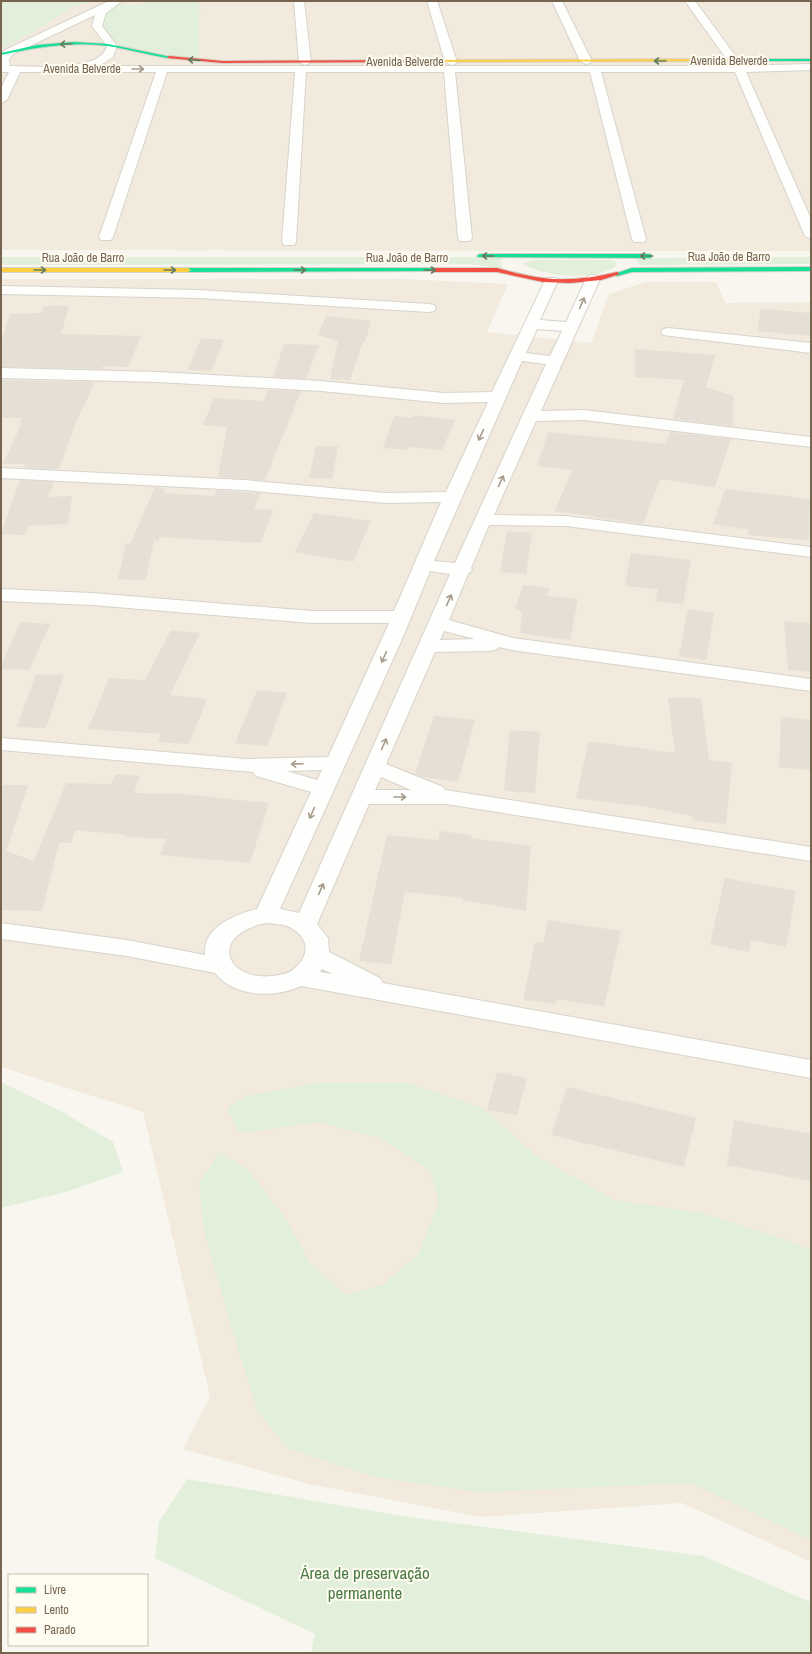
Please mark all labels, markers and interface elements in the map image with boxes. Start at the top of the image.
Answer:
one-way arrow [60,40,73,47]
street label: Avenida Belverde [689,53,768,69]
street label: Avenida Belverde [365,54,444,70]
one-way arrow [188,56,201,63]
one-way arrow [654,57,667,65]
street label: Avenida Belverde [42,61,121,77]
one-way arrow [131,65,144,73]
street label: Rua João de Barro [688,249,770,265]
street label: Rua João de Barro [42,250,124,266]
street label: Rua João de Barro [366,250,448,266]
one-way arrow [482,252,495,260]
one-way arrow [640,252,653,260]
one-way arrow [33,266,46,274]
one-way arrow [163,266,176,274]
one-way arrow [293,266,306,274]
one-way arrow [423,266,436,274]
one-way arrow [579,298,586,310]
one-way arrow [477,429,484,441]
one-way arrow [498,476,505,488]
one-way arrow [446,595,453,607]
one-way arrow [380,651,387,663]
one-way arrow [381,739,388,751]
one-way arrow [291,760,304,768]
one-way arrow [393,793,406,801]
one-way arrow [308,807,315,819]
one-way arrow [318,884,325,896]
park label: Área de preservação permanente [299,1561,430,1604]
legend [8,1574,148,1646]
text: Livre [44,1582,66,1598]
text: Lento [44,1602,69,1618]
text: Parado [44,1622,76,1638]

